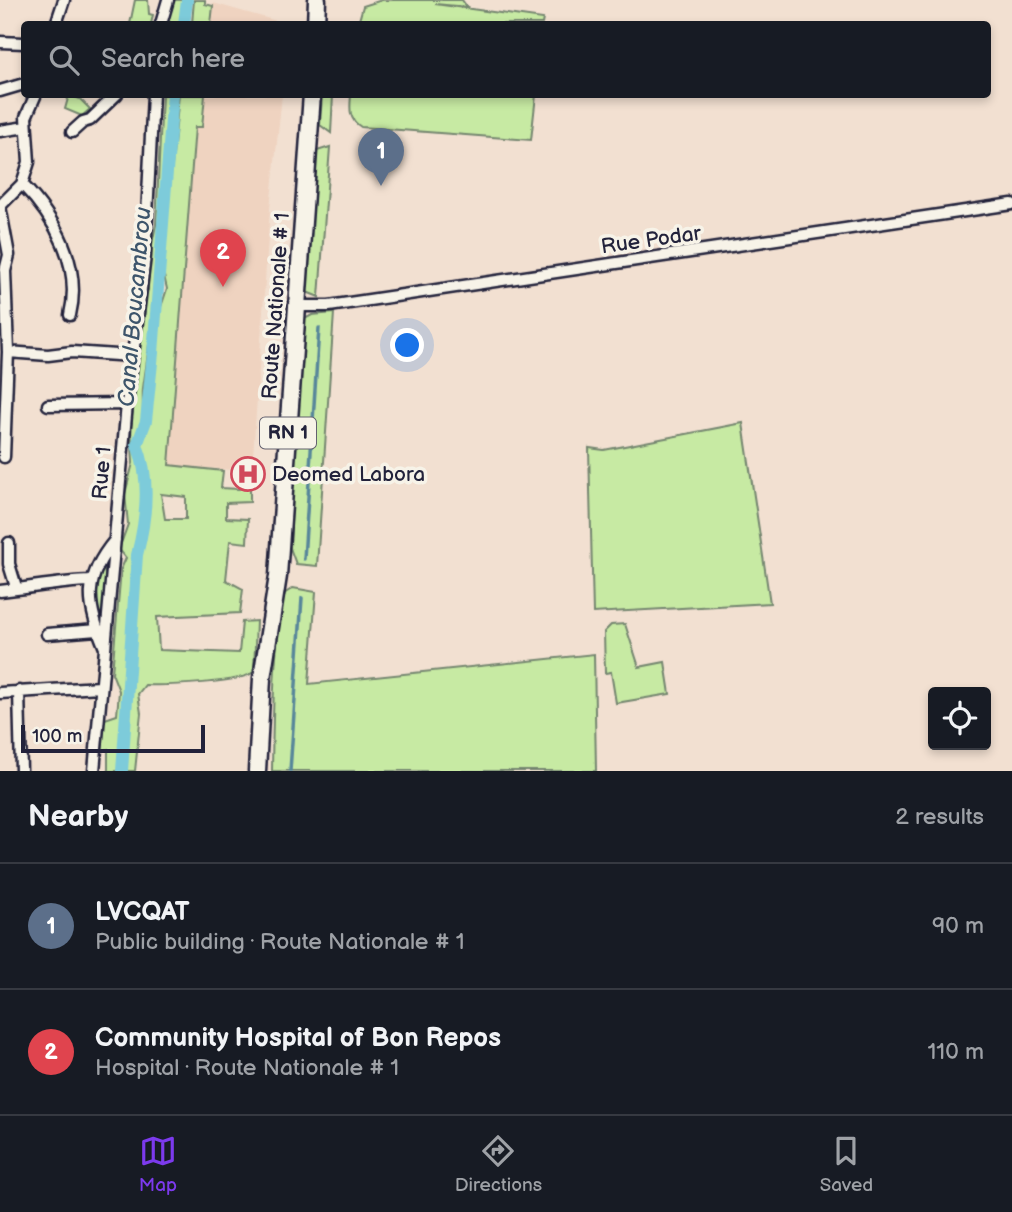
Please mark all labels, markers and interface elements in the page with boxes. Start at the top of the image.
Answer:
search box [21,21,991,98]
icon: search [45,41,83,79]
text: Search here [101,44,245,75]
pin: 1 [358,128,404,186]
water label: Canal Boucambrou [112,206,158,408]
street label: Route Nationale # 1 [257,212,295,400]
street label: Rue Podar [599,221,703,259]
pin: 2 [200,229,246,287]
your location [390,328,424,362]
road number: RN 1 [260,418,316,448]
street label: Rue 1 [87,446,117,500]
hospital icon: Deomed Labora [229,455,267,493]
place label: Deomed Labora [272,462,425,487]
map controls [928,687,991,750]
button: locate [928,687,991,750]
scale bar [21,722,205,754]
text: 100 m [32,725,83,748]
text: Nearby [28,799,128,835]
text: 2 results [895,803,984,831]
text: LVCQAT [95,897,189,928]
text: 1 [46,912,56,940]
text: 90 m [932,912,984,940]
text: Public building · Route Nationale # 1 [95,928,465,956]
text: Community Hospital of Bon Repos [95,1023,501,1054]
text: 2 [44,1038,58,1066]
text: 110 m [927,1038,984,1066]
text: Hospital · Route Nationale # 1 [95,1054,399,1082]
tab: Map [139,1132,177,1197]
tab: Directions [455,1132,542,1197]
tab: Saved [820,1132,873,1197]

